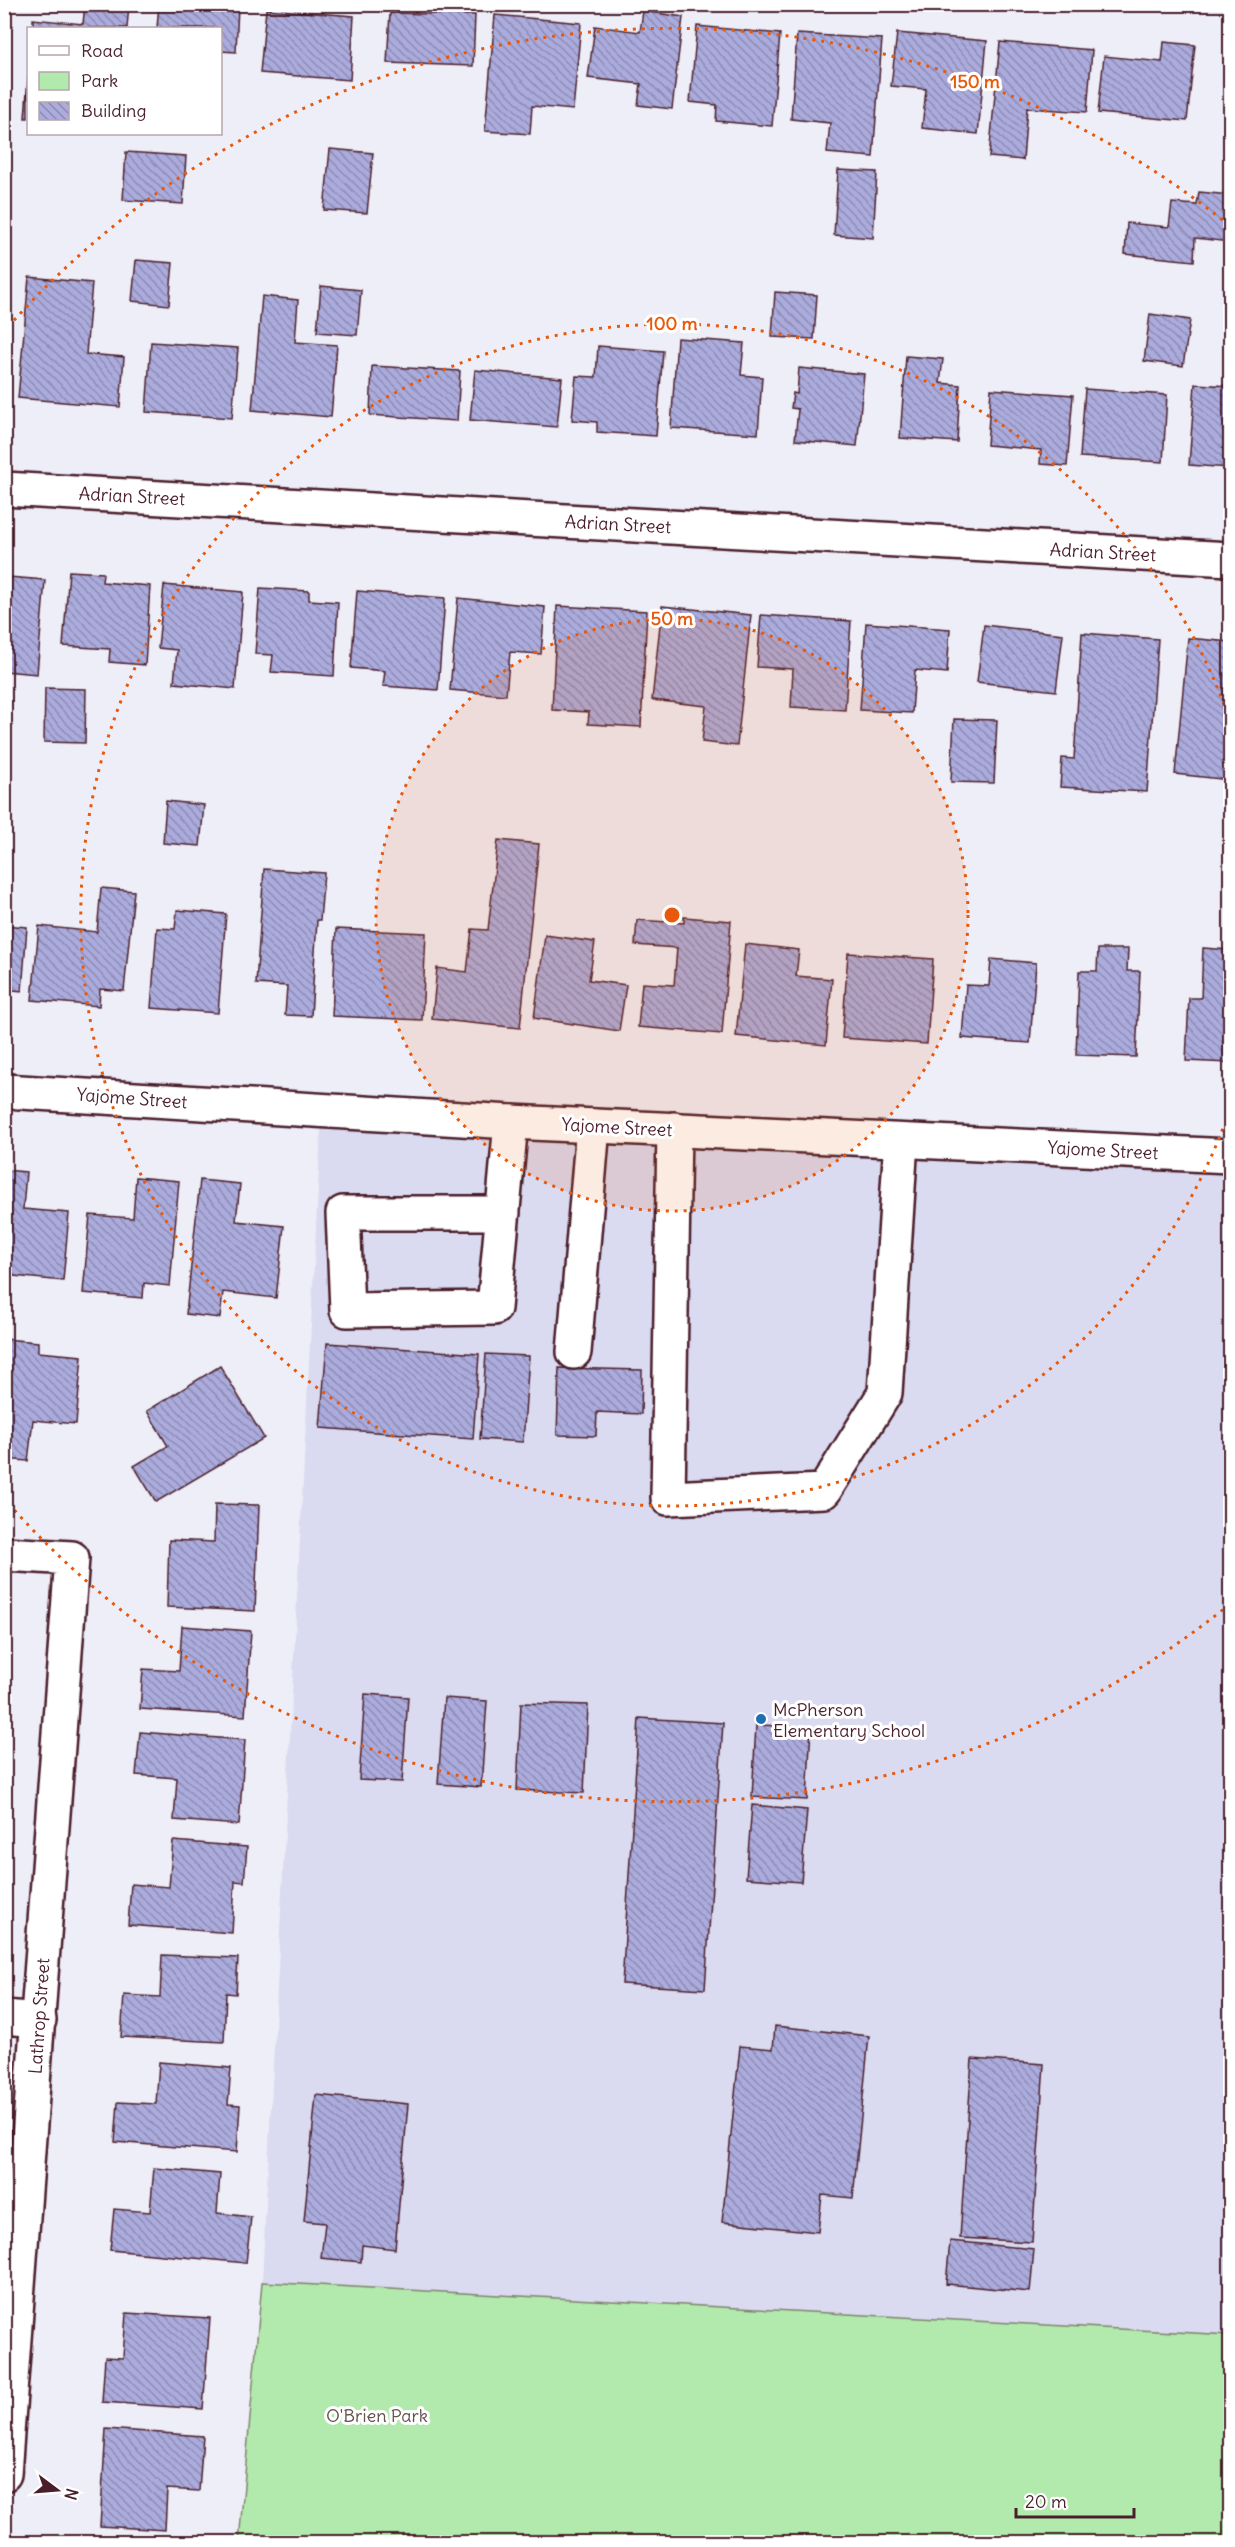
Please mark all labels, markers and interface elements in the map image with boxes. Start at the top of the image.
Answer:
legend [27,27,222,135]
text: Road [81,39,124,62]
text: Park [81,69,118,92]
text: 150 m [950,70,1000,93]
text: Building [81,99,146,122]
text: 100 m [647,312,698,335]
street label: Adrian Street [78,482,186,510]
street label: Adrian Street [564,510,672,538]
street label: Adrian Street [1049,538,1157,566]
text: 50 m [651,607,693,630]
centre of rings [662,905,682,925]
street label: Yajome Street [76,1083,188,1113]
street label: Yajome Street [561,1113,673,1141]
street label: Yajome Street [1047,1136,1159,1164]
place label: McPherson Elementary School [773,1698,925,1742]
marker: McPherson Elementary School [754,1712,768,1726]
street label: Lathrop Street [23,1957,55,2075]
park label: O'Brien Park [326,2404,428,2427]
north arrow [27,2460,87,2520]
scale bar [1016,2481,1134,2519]
text: N [60,2486,83,2502]
text: 20 m [1025,2490,1067,2513]

